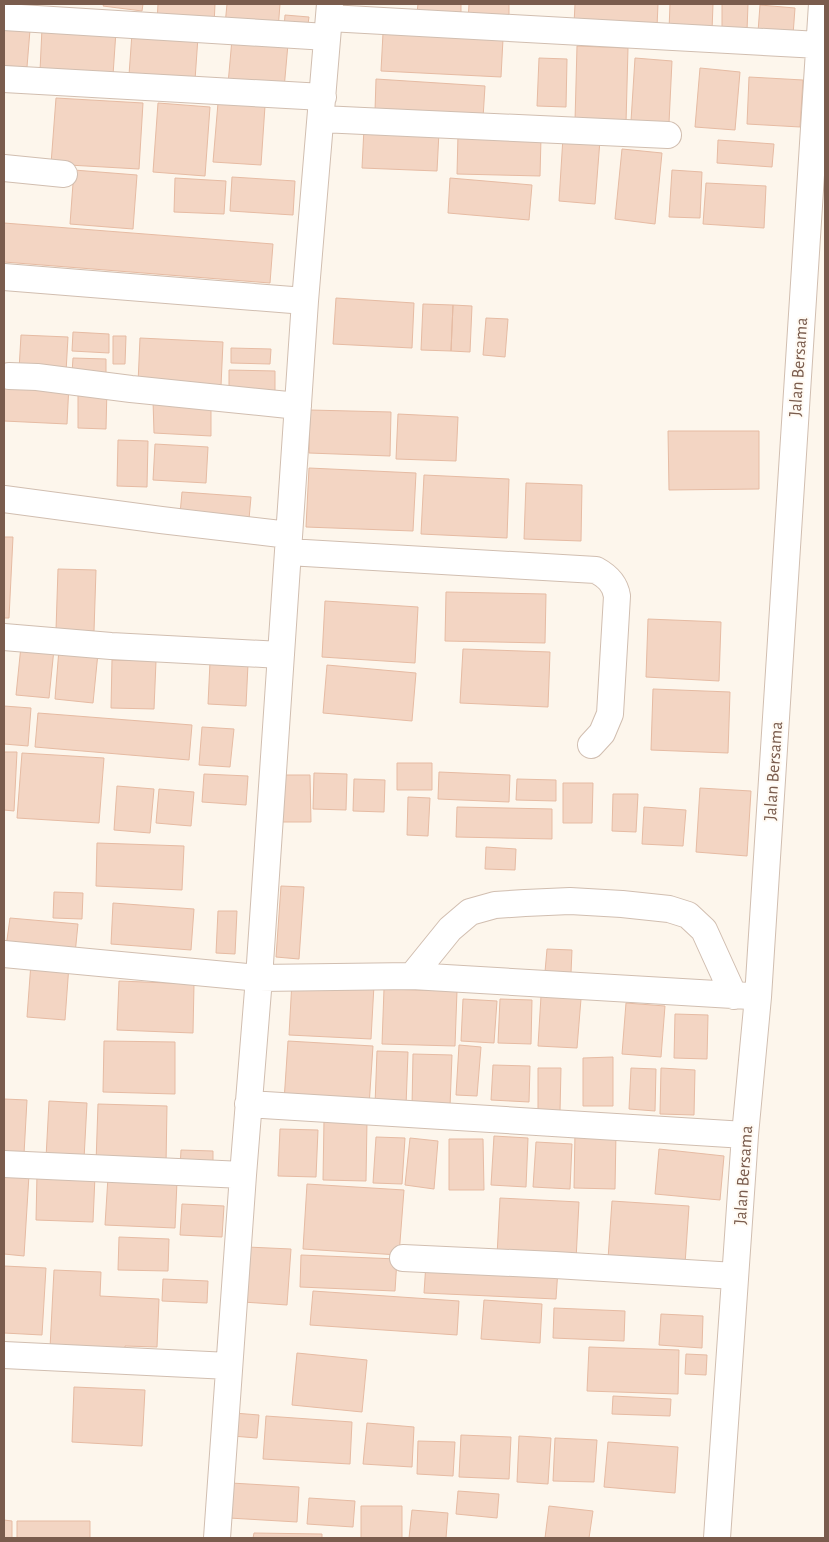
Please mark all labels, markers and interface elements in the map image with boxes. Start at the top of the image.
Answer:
street label: Jalan Bersama [787,317,811,417]
street label: Jalan Bersama [762,721,786,821]
street label: Jalan Bersama [732,1125,756,1225]

